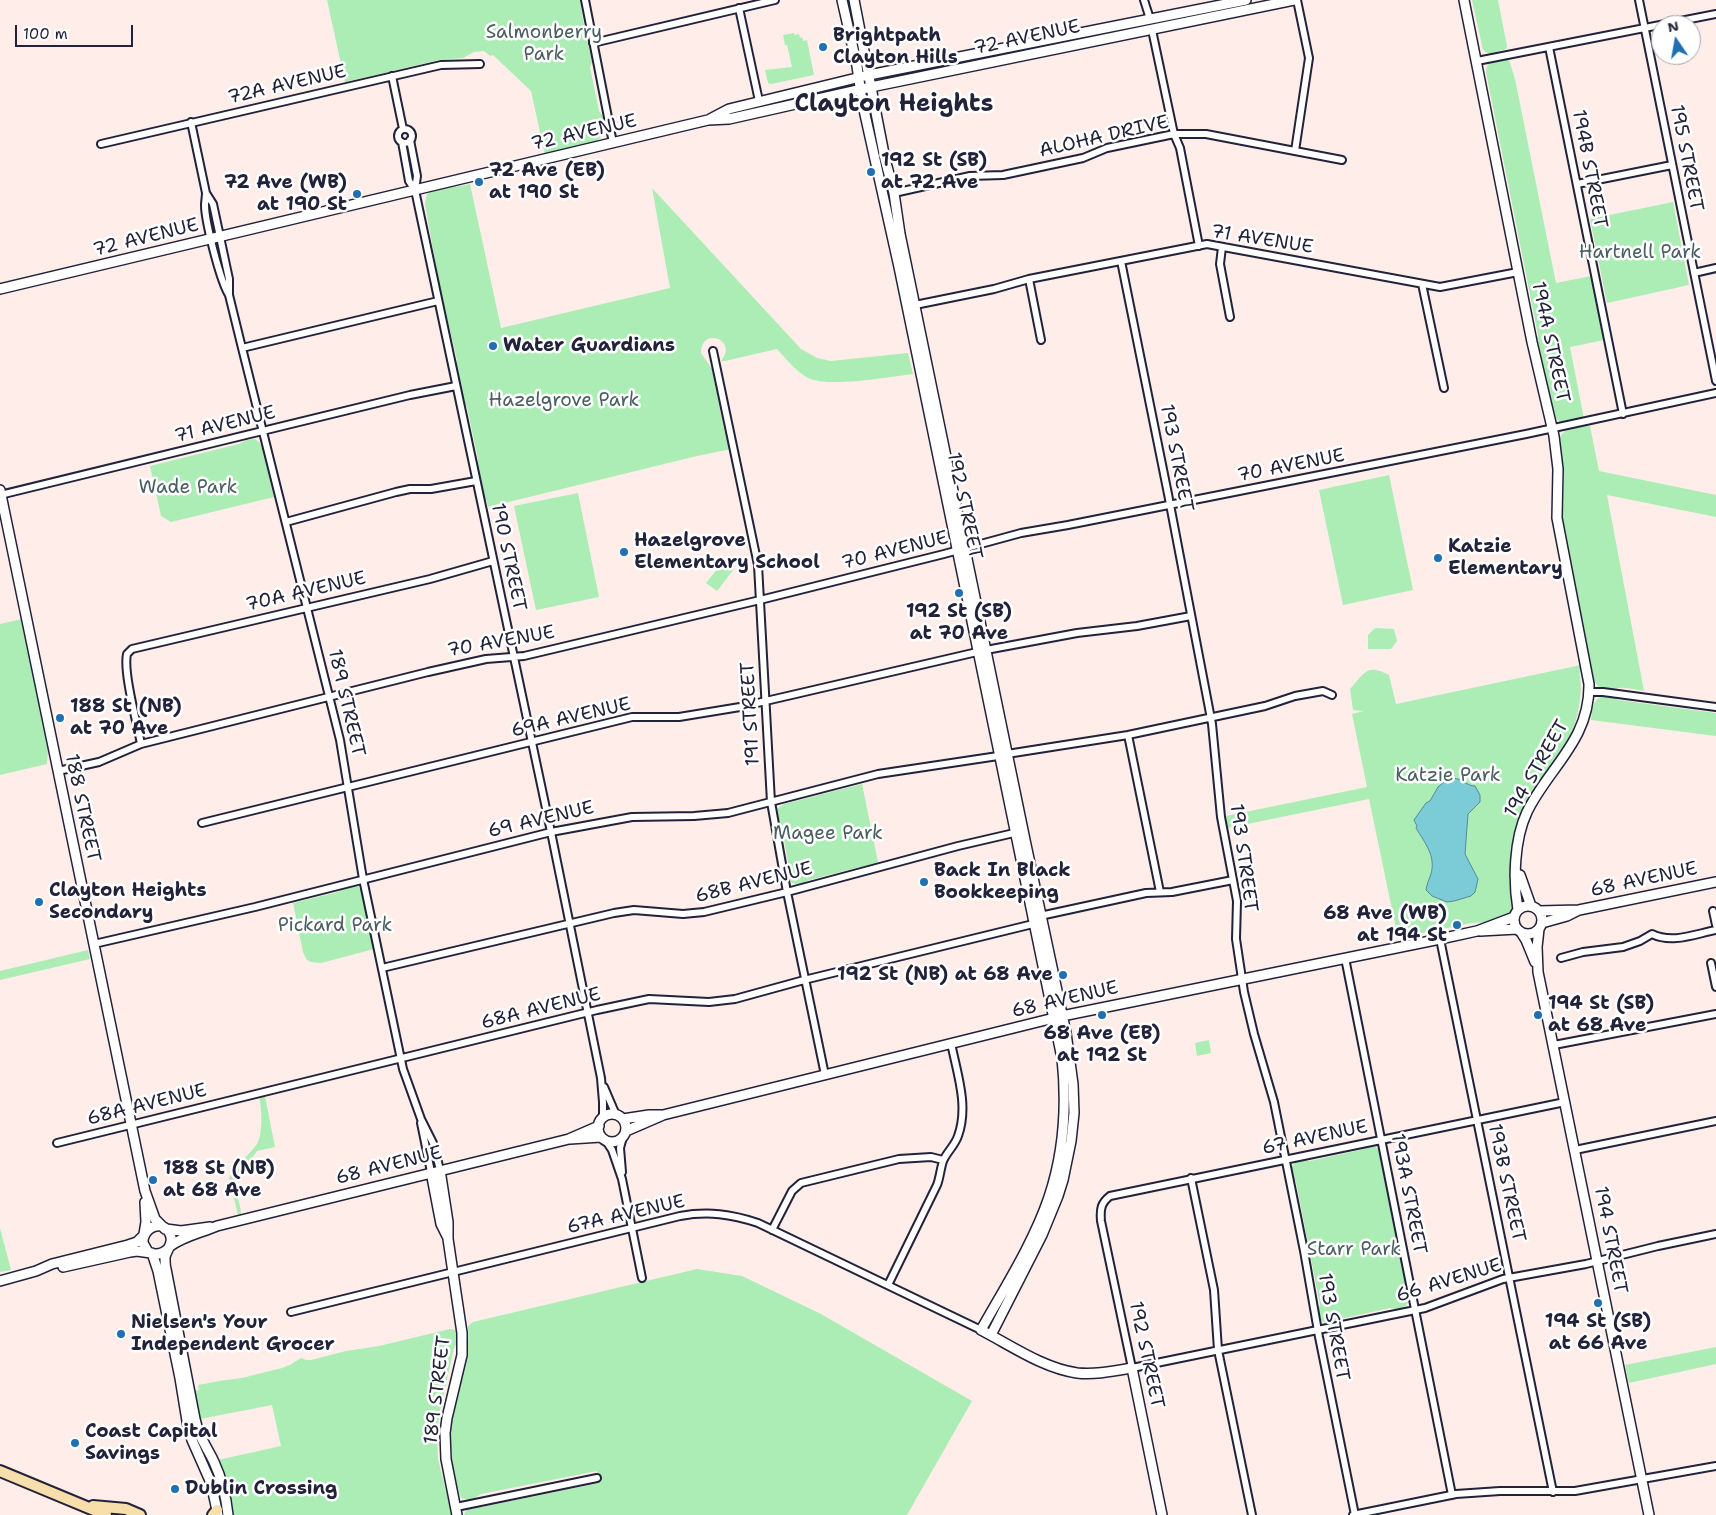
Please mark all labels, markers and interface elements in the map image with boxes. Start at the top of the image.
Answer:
scale bar [18,15,135,47]
north arrow [1651,15,1701,65]
street label: 72 AVENUE [972,16,1082,60]
text: N [1666,16,1680,36]
park label: Salmonberry Park [486,22,602,66]
text: 100 m [23,24,68,44]
place label: Brightpath Clayton Hills [833,25,958,69]
marker: Brightpath Clayton Hills [817,41,829,53]
street label: 72A AVENUE [226,60,348,110]
district label: Clayton Heights [795,91,993,119]
street label: 195 STREET [1665,103,1707,213]
street label: 194B STREET [1566,108,1612,230]
street label: 72 AVENUE [529,110,639,156]
street label: ALOHA DRIVE [1037,111,1171,163]
place label: 192 St (SB) at 72 Ave [881,150,987,194]
place label: 72 Ave (EB) at 190 St [489,160,605,204]
marker: 192 St (SB) at 72 Ave [865,166,877,178]
place label: 72 Ave (WB) at 190 St [224,172,347,216]
marker: 72 Ave (EB) at 190 St [473,176,485,188]
marker: 72 Ave (WB) at 190 St [351,188,363,200]
street label: 72 AVENUE [91,214,201,262]
street label: 71 AVENUE [1209,221,1315,259]
park label: Hartnell Park [1579,242,1701,264]
street label: 194A STREET [1526,280,1574,404]
place label: Water Guardians [503,335,675,357]
marker: Water Guardians [487,340,499,352]
park label: Hazelgrove Park [489,390,639,412]
street label: 71 AVENUE [172,401,278,449]
street label: 193 STREET [1154,402,1198,514]
street label: 70 AVENUE [1235,444,1347,488]
street label: 192 STREET [942,450,986,562]
park label: Wade Park [138,477,238,499]
street label: 190 STREET [485,501,531,613]
street label: 70 AVENUE [839,527,951,575]
place label: Hazelgrove Elementary School [634,530,820,574]
place label: Katzie Elementary [1448,536,1563,580]
marker: Hazelgrove Elementary School [618,546,630,558]
marker: Katzie Elementary [1432,552,1444,564]
street label: 70A AVENUE [244,567,368,617]
marker: 192 St (SB) at 70 Ave [953,587,965,599]
place label: 192 St (SB) at 70 Ave [906,601,1012,645]
street label: 70 AVENUE [445,621,557,663]
street label: 189 STREET [323,647,369,759]
street label: 191 STREET [737,662,765,766]
street label: 69A AVENUE [509,693,633,743]
place label: 188 St (NB) at 70 Ave [70,696,182,740]
marker: 188 St (NB) at 70 Ave [54,712,66,724]
street label: 194 STREET [1500,716,1574,822]
street label: 188 STREET [59,752,105,864]
park label: Katzie Park [1395,765,1501,787]
street label: 69 AVENUE [486,797,596,843]
street label: 193 STREET [1224,802,1262,914]
park label: Magee Park [773,823,883,845]
street label: 68B AVENUE [693,857,815,909]
street label: 68 AVENUE [1588,858,1700,902]
place label: Back In Black Bookkeeping [934,860,1071,904]
marker: Back In Black Bookkeeping [918,876,930,888]
place label: Clayton Heights Secondary [49,880,206,924]
marker: Clayton Heights Secondary [33,896,45,908]
place label: 68 Ave (WB) at 194 St [1323,903,1447,947]
park label: Pickard Park [278,915,392,937]
marker: 68 Ave (WB) at 194 St [1451,919,1463,931]
place label: 192 St (NB) at 68 Ave [837,964,1053,986]
marker: 192 St (NB) at 68 Ave [1057,969,1069,981]
street label: 68 AVENUE [1009,977,1121,1023]
street label: 68A AVENUE [479,983,603,1035]
place label: 194 St (SB) at 68 Ave [1548,993,1654,1037]
marker: 68 Ave (EB) at 192 St [1096,1009,1108,1021]
marker: 194 St (SB) at 68 Ave [1532,1009,1544,1021]
place label: 68 Ave (EB) at 192 St [1044,1023,1160,1067]
street label: 68A AVENUE [85,1079,209,1131]
street label: 67 AVENUE [1260,1116,1370,1160]
street label: 193B STREET [1482,1122,1530,1244]
street label: 193A STREET [1385,1132,1431,1256]
street label: 68 AVENUE [334,1142,444,1190]
place label: 188 St (NB) at 68 Ave [163,1158,275,1202]
marker: 188 St (NB) at 68 Ave [147,1174,159,1186]
street label: 194 STREET [1588,1184,1632,1296]
street label: 67A AVENUE [565,1190,687,1240]
park label: Starr Park [1307,1239,1401,1261]
street label: 66 AVENUE [1394,1254,1504,1308]
street label: 193 STREET [1312,1271,1354,1383]
marker: 194 St (SB) at 66 Ave [1592,1297,1604,1309]
street label: 192 STREET [1124,1299,1168,1411]
place label: 194 St (SB) at 66 Ave [1545,1311,1651,1355]
place label: Nielsen's Your Independent Grocer [131,1312,335,1356]
marker: Nielsen's Your Independent Grocer [115,1328,127,1340]
street label: 189 STREET [420,1334,456,1446]
place label: Coast Capital Savings [85,1421,218,1465]
marker: Coast Capital Savings [69,1437,81,1449]
place label: Dublin Crossing [185,1478,337,1500]
marker: Dublin Crossing [169,1483,181,1495]

